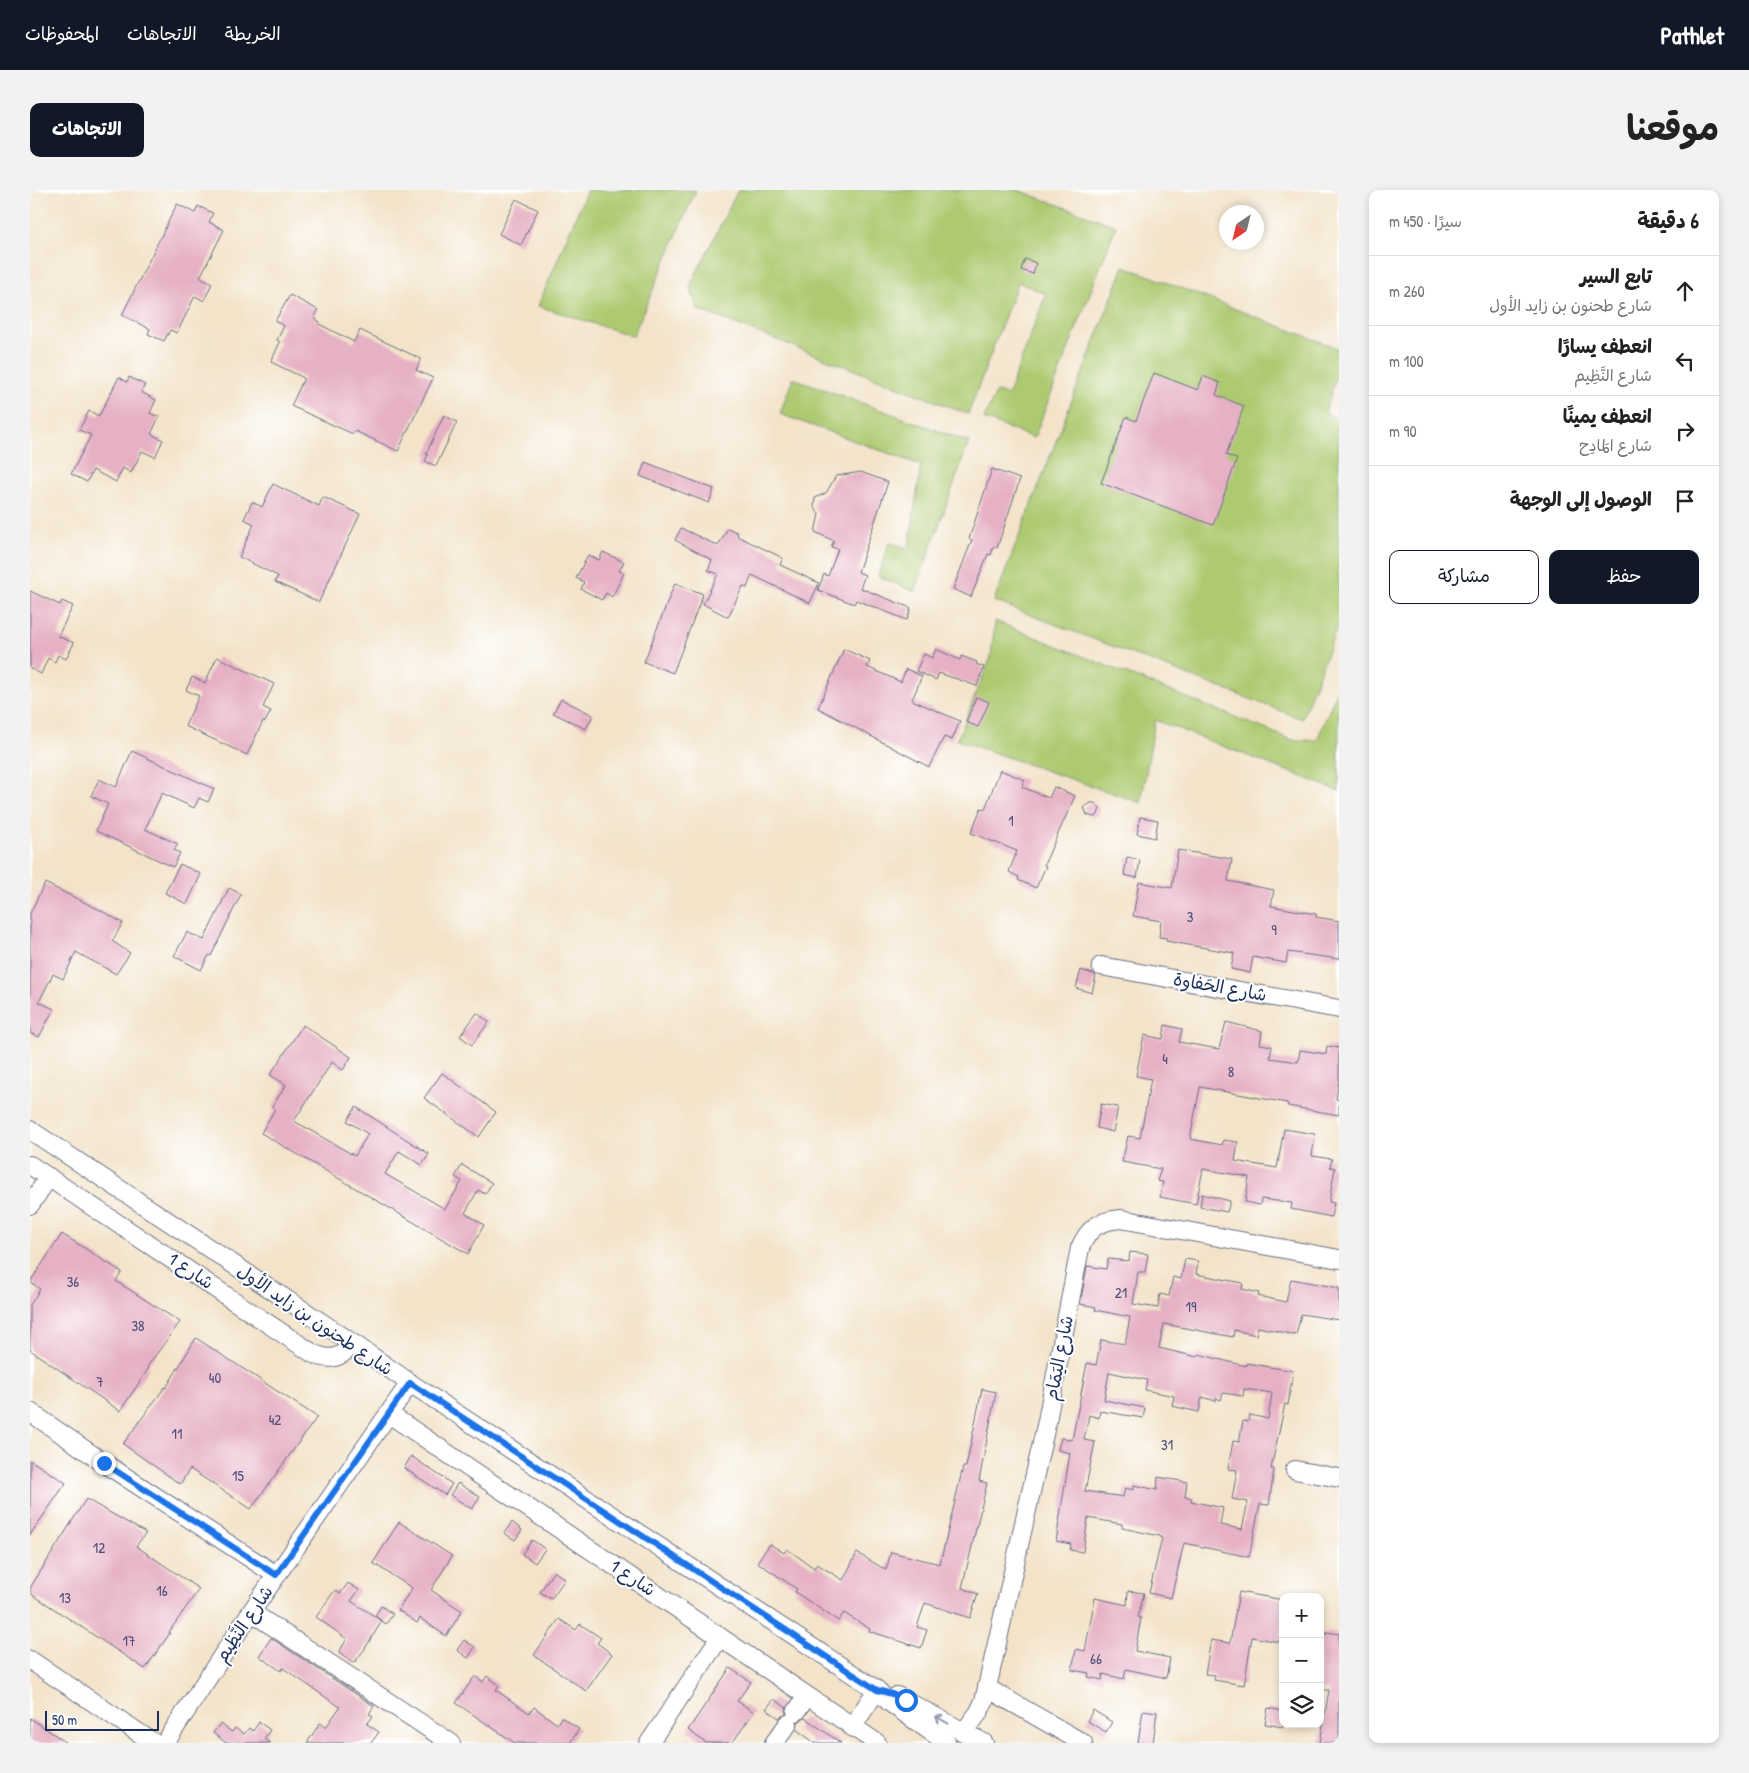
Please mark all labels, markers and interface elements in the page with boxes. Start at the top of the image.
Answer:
text: Pathlet [1661,19,1724,51]
text: المحفوظات [25,21,99,46]
text: الاتجاهات [127,21,197,46]
text: الخريطة [225,21,281,46]
button: الاتجاهات [30,103,144,157]
text: موقعنا [1626,104,1719,151]
north arrow [1219,205,1264,250]
text: 6 دقيقة [1637,206,1699,235]
text: سيرًا · 450 m [1389,210,1462,232]
text: تابع السير [1580,263,1652,289]
icon: ahead [1671,277,1699,305]
text: 260 m [1389,280,1425,302]
text: شارع طحنون بن زايد الأول [1489,294,1652,316]
text: انعطف يسارًا [1558,333,1652,359]
icon: left [1671,347,1699,375]
text: 100 m [1389,350,1424,372]
text: شارع النَّظِيم [1574,364,1652,386]
text: انعطف يمينًا [1563,403,1652,429]
icon: right [1671,417,1699,445]
text: 90 m [1389,420,1417,442]
text: شارع المَادِح [1579,434,1652,456]
text: الوصول إلى الوجهة [1510,486,1652,512]
icon: arrive [1671,487,1699,515]
button: مشاركة [1389,550,1539,604]
button: حفظ [1549,550,1699,604]
house number: 1 [1008,810,1014,831]
house number: 3 [1187,906,1194,927]
house number: 9 [1271,919,1277,940]
street label: شارع الحَفاوة [1171,966,1269,1007]
house number: 4 [1162,1048,1168,1069]
house number: 8 [1228,1061,1234,1082]
street label: شارع 1 [164,1246,219,1295]
street label: شارع طحنون بن زايد الأول [232,1258,398,1381]
house number: 36 [67,1271,79,1292]
house number: 21 [1115,1282,1127,1303]
house number: 19 [1186,1296,1197,1317]
street label: شارع اليَمَام [1038,1313,1081,1403]
house number: 38 [131,1315,145,1336]
house number: 40 [209,1367,221,1388]
house number: 7 [96,1371,104,1392]
house number: 42 [269,1409,281,1430]
house number: 11 [172,1423,182,1444]
house number: 31 [1161,1434,1173,1455]
route end [93,1452,116,1475]
house number: 15 [232,1465,245,1486]
house number: 12 [93,1537,105,1558]
street label: شارع 1 [606,1553,661,1602]
house number: 16 [156,1580,168,1601]
street label: شارع النَّظِيم [209,1580,280,1668]
house number: 13 [59,1587,71,1608]
map controls [1279,1593,1324,1728]
button: + [1279,1593,1324,1638]
house number: 17 [123,1630,135,1651]
button: − [1279,1638,1324,1683]
house number: 66 [1090,1648,1102,1669]
button: layers [1279,1683,1324,1728]
route start [895,1689,918,1712]
scale bar [45,1708,159,1731]
text: 50 m [52,1710,77,1729]
one-way arrow [935,1714,949,1724]

